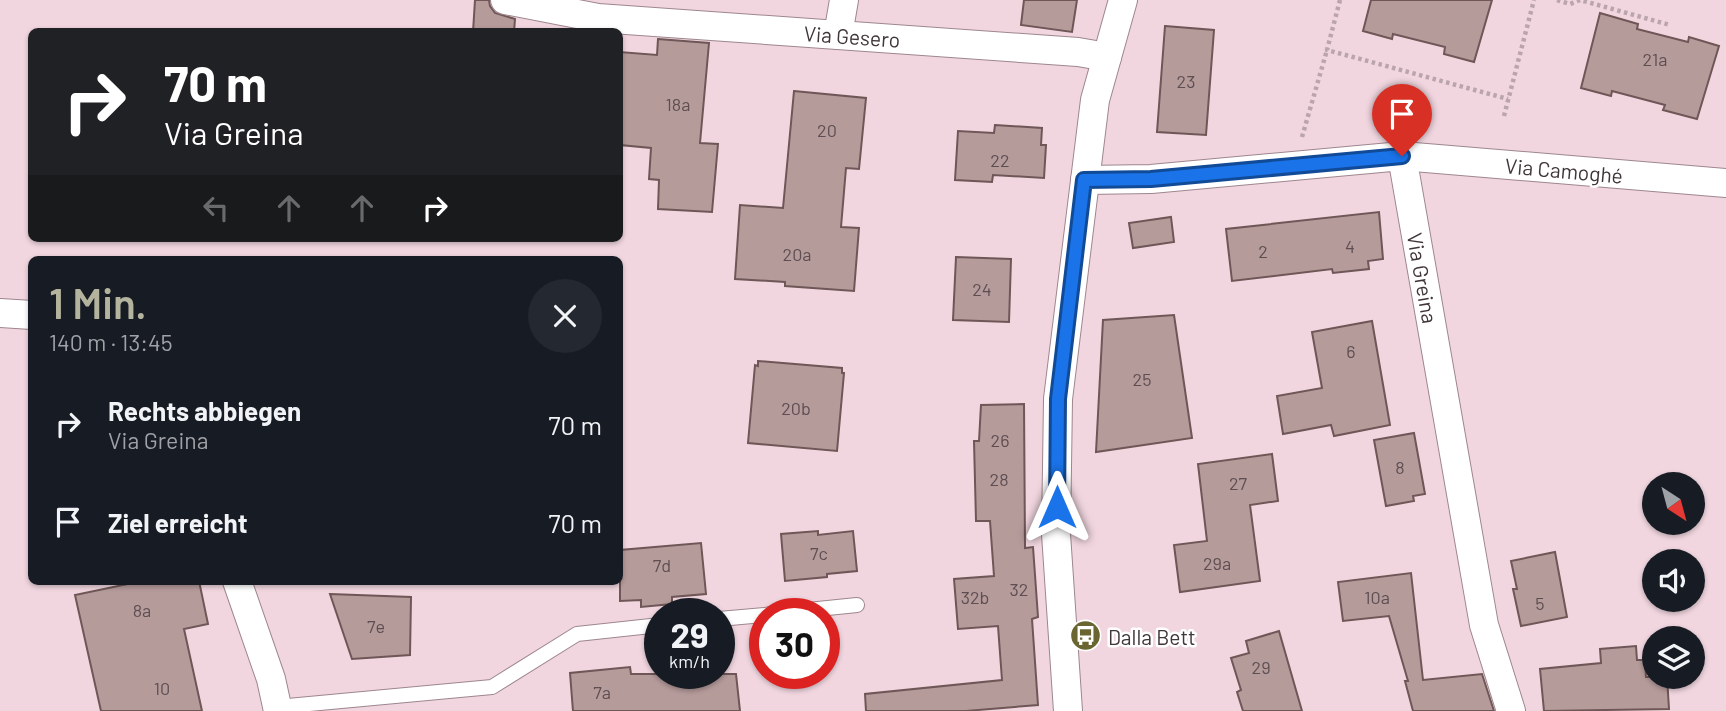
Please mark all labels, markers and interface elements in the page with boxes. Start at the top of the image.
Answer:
street label: Via Gesero [803,20,901,52]
house number: 21a [1643,48,1667,70]
text: 70 m [164,53,267,112]
icon: right [49,56,140,147]
house number: 23 [1177,70,1195,92]
pin [1372,84,1432,156]
house number: 18a [666,93,690,115]
icon: arrive [1383,95,1421,133]
text: Via Greina [164,113,304,151]
house number: 20 [817,119,837,141]
house number: 22 [990,149,1010,171]
street label: Via Camoghé [1504,152,1624,188]
icon: left [197,189,235,227]
icon: ahead [270,189,308,227]
icon: ahead [343,189,381,227]
icon: right [416,189,454,227]
street label: Via Greina [1403,231,1443,325]
house number: 4 [1345,235,1355,257]
house number: 2 [1258,240,1268,262]
house number: 20a [782,243,812,265]
text: 1 Min. [49,277,147,327]
house number: 24 [972,278,992,300]
button: close [528,279,602,353]
text: 140 m · 13:45 [49,328,173,356]
house number: 6 [1346,340,1356,362]
house number: 25 [1133,368,1151,390]
text: Rechts abbiegen [108,395,301,426]
house number: 20b [781,397,811,419]
icon: right [49,405,87,443]
text: 70 m [548,409,602,440]
text: Via Greina [108,426,208,454]
house number: 26 [991,429,1009,451]
house number: 8 [1395,456,1405,478]
house number: 28 [989,468,1009,490]
position arrow [1020,470,1094,544]
house number: 27 [1229,472,1248,494]
north arrow [1642,472,1704,536]
map controls [1642,472,1705,689]
icon: arrive [49,503,87,541]
text: Ziel erreicht [108,507,248,538]
text: 70 m [548,507,602,538]
house number: 7c [810,542,828,564]
button: sound [1642,549,1705,612]
house number: 29a [1203,552,1231,574]
house number: 7d [653,554,671,576]
house number: 32 [1010,578,1028,600]
house number: 32b [961,586,989,608]
house number: 10a [1364,586,1390,608]
house number: 5 [1535,592,1545,614]
speed limit sign: 30 [749,598,840,689]
house number: 8a [133,599,151,621]
text: 29 [670,613,709,655]
house number: 7e [367,615,385,637]
bus stop icon: Dalla Bett [1068,619,1102,653]
place label: Dalla Bett [1108,624,1196,649]
button: layers [1642,626,1705,689]
text: km/h [669,650,710,672]
house number: 29 [1251,656,1271,678]
house number: 10 [154,677,170,699]
house number: 7a [593,681,611,703]

